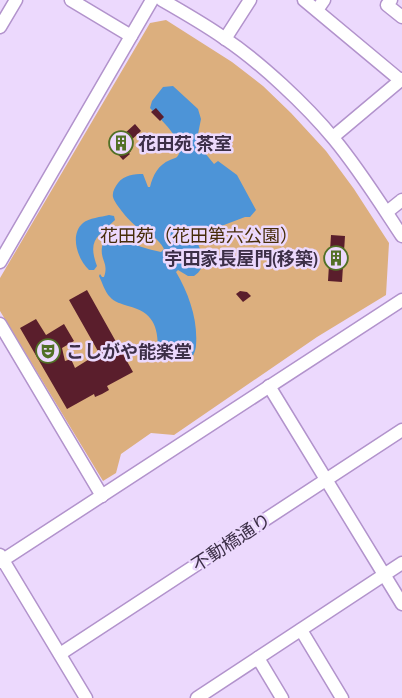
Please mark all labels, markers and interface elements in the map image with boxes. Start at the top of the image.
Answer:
building icon: 花田苑 茶室 [108,130,134,156]
place label: 花田苑 茶室 [138,131,232,156]
park label: 花田苑（花田第六公園） [100,223,298,248]
building icon: 宇田家長屋門(移築) [323,245,349,271]
place label: 宇田家長屋門(移築) [164,246,318,271]
theatre icon: こしがや能楽堂 [35,338,61,364]
place label: こしがや能楽堂 [66,339,192,364]
street label: 不動橋通り [186,507,276,577]

